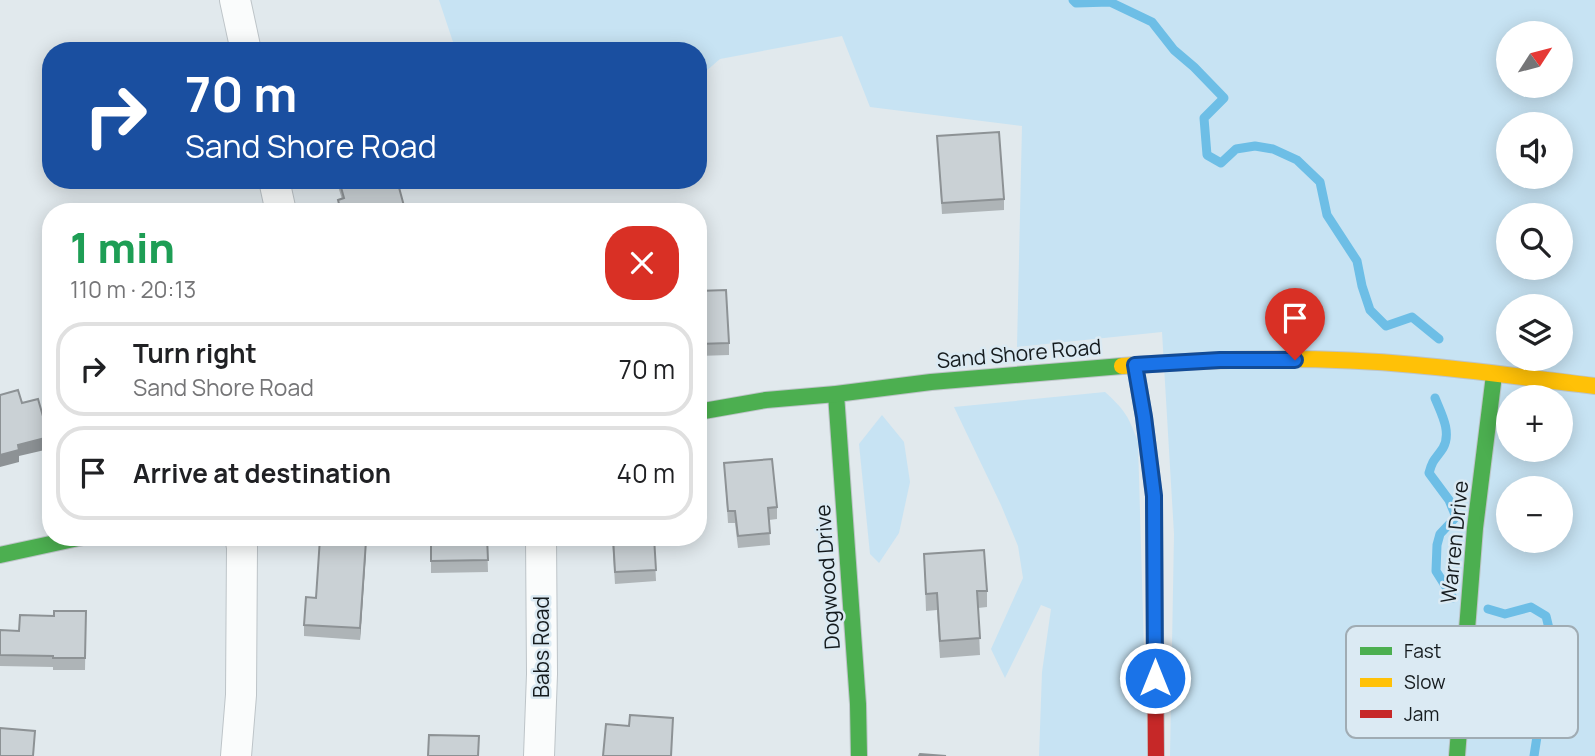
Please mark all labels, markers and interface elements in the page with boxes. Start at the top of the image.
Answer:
north arrow [1496,21,1573,98]
map controls [1496,21,1573,553]
text: 70 m [185,60,297,127]
icon: right [70,70,161,161]
button: sound [1496,112,1573,189]
text: Sand Shore Road [185,124,437,168]
button: search [1496,203,1573,280]
text: 1 min [70,218,175,276]
button: close [605,226,679,300]
text: 110 m · 20:13 [70,273,196,305]
pin [1265,288,1325,360]
button: layers [1496,294,1573,371]
icon: arrive [1276,299,1314,337]
street label: Sand Shore Road [936,332,1102,374]
text: Turn right [133,335,257,371]
icon: right [74,350,112,388]
text: 70 m [619,351,675,387]
text: Sand Shore Road [133,371,314,403]
button: + [1496,385,1573,462]
icon: arrive [74,454,112,492]
text: Arrive at destination [133,455,391,491]
text: 40 m [617,455,675,491]
button: − [1496,476,1573,553]
street label: Warren Drive [1434,479,1474,605]
street label: Dogwood Drive [808,504,846,650]
street label: Babs Road [527,596,555,698]
legend [1346,626,1578,738]
text: Fast [1404,638,1441,664]
position arrow [1118,641,1192,715]
text: Slow [1404,669,1446,695]
text: Jam [1404,701,1439,727]

